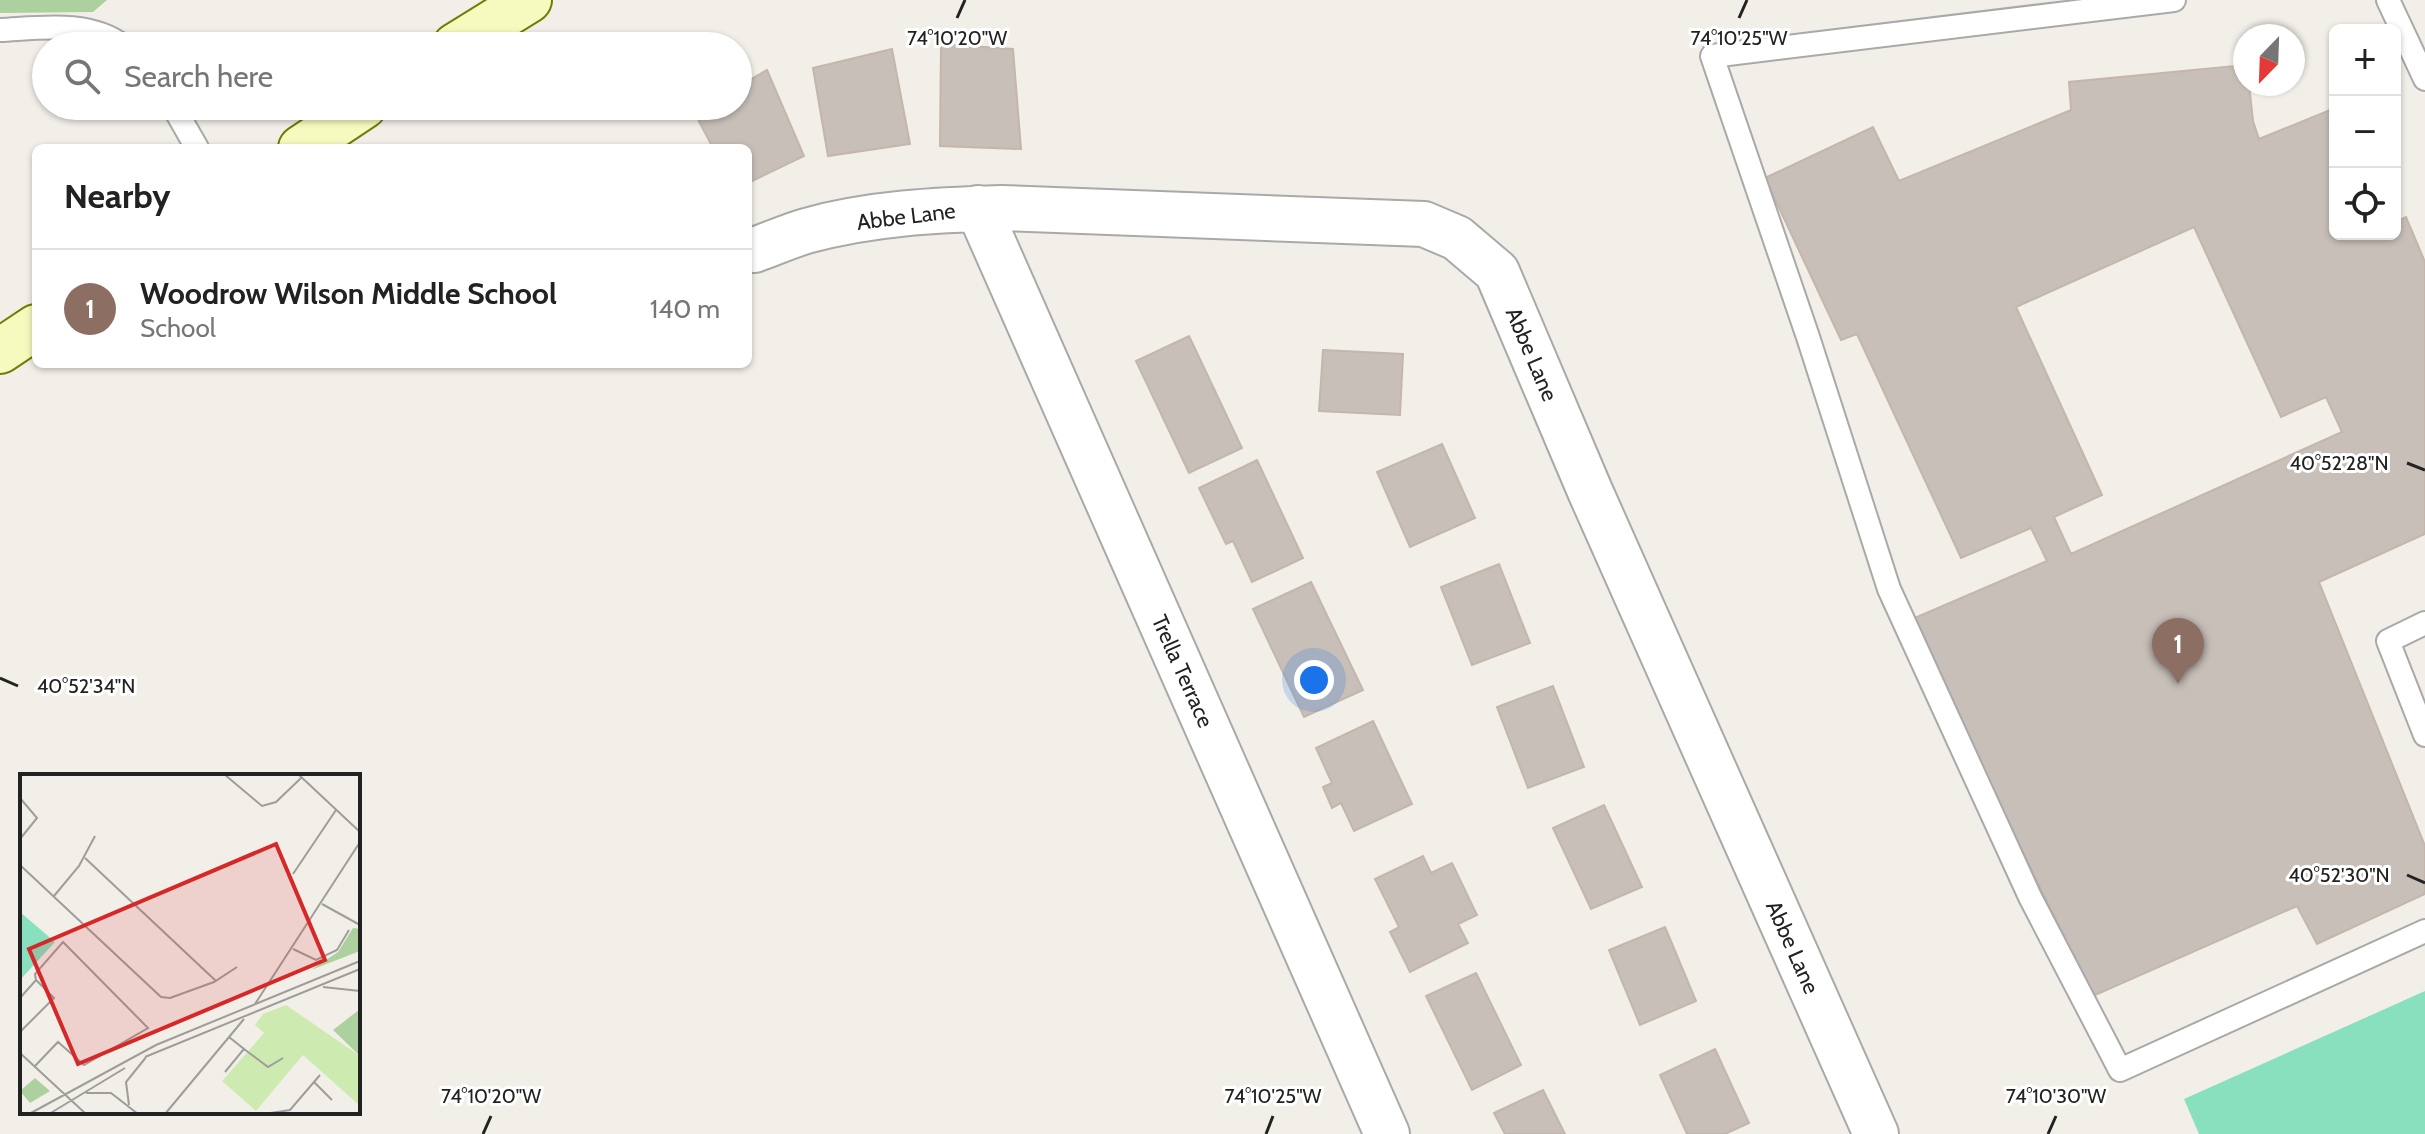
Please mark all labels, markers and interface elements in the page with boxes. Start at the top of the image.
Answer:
north arrow [2233,24,2305,96]
map controls [2329,24,2401,240]
button: + [2329,24,2401,96]
text: 74°10'20"W [907,26,1007,50]
text: 74°10'25"W [1690,26,1788,50]
search box [32,32,752,120]
icon: search [60,54,104,98]
text: Search here [124,58,273,95]
button: − [2329,96,2401,168]
button: locate [2329,168,2401,240]
text: Nearby [64,175,171,217]
street label: Abbe Lane [855,197,957,236]
text: Woodrow Wilson Middle School [140,275,557,312]
text: 1 [85,293,95,325]
text: 140 m [650,293,720,325]
street label: Abbe Lane [1500,303,1563,405]
text: School [140,312,216,344]
text: 40°52'28"N [2289,451,2389,475]
street label: Trella Terrace [1146,611,1219,732]
pin: 1 [2152,618,2204,684]
your location [1294,660,1334,700]
text: 40°52'34"N [37,674,135,698]
inset map [20,774,360,1114]
text: 40°52'30"N [2288,863,2390,887]
street label: Abbe Lane [1760,896,1825,998]
text: 74°10'20"W [441,1084,541,1108]
text: 74°10'25"W [1224,1084,1322,1108]
text: 74°10'30"W [2006,1084,2106,1108]

